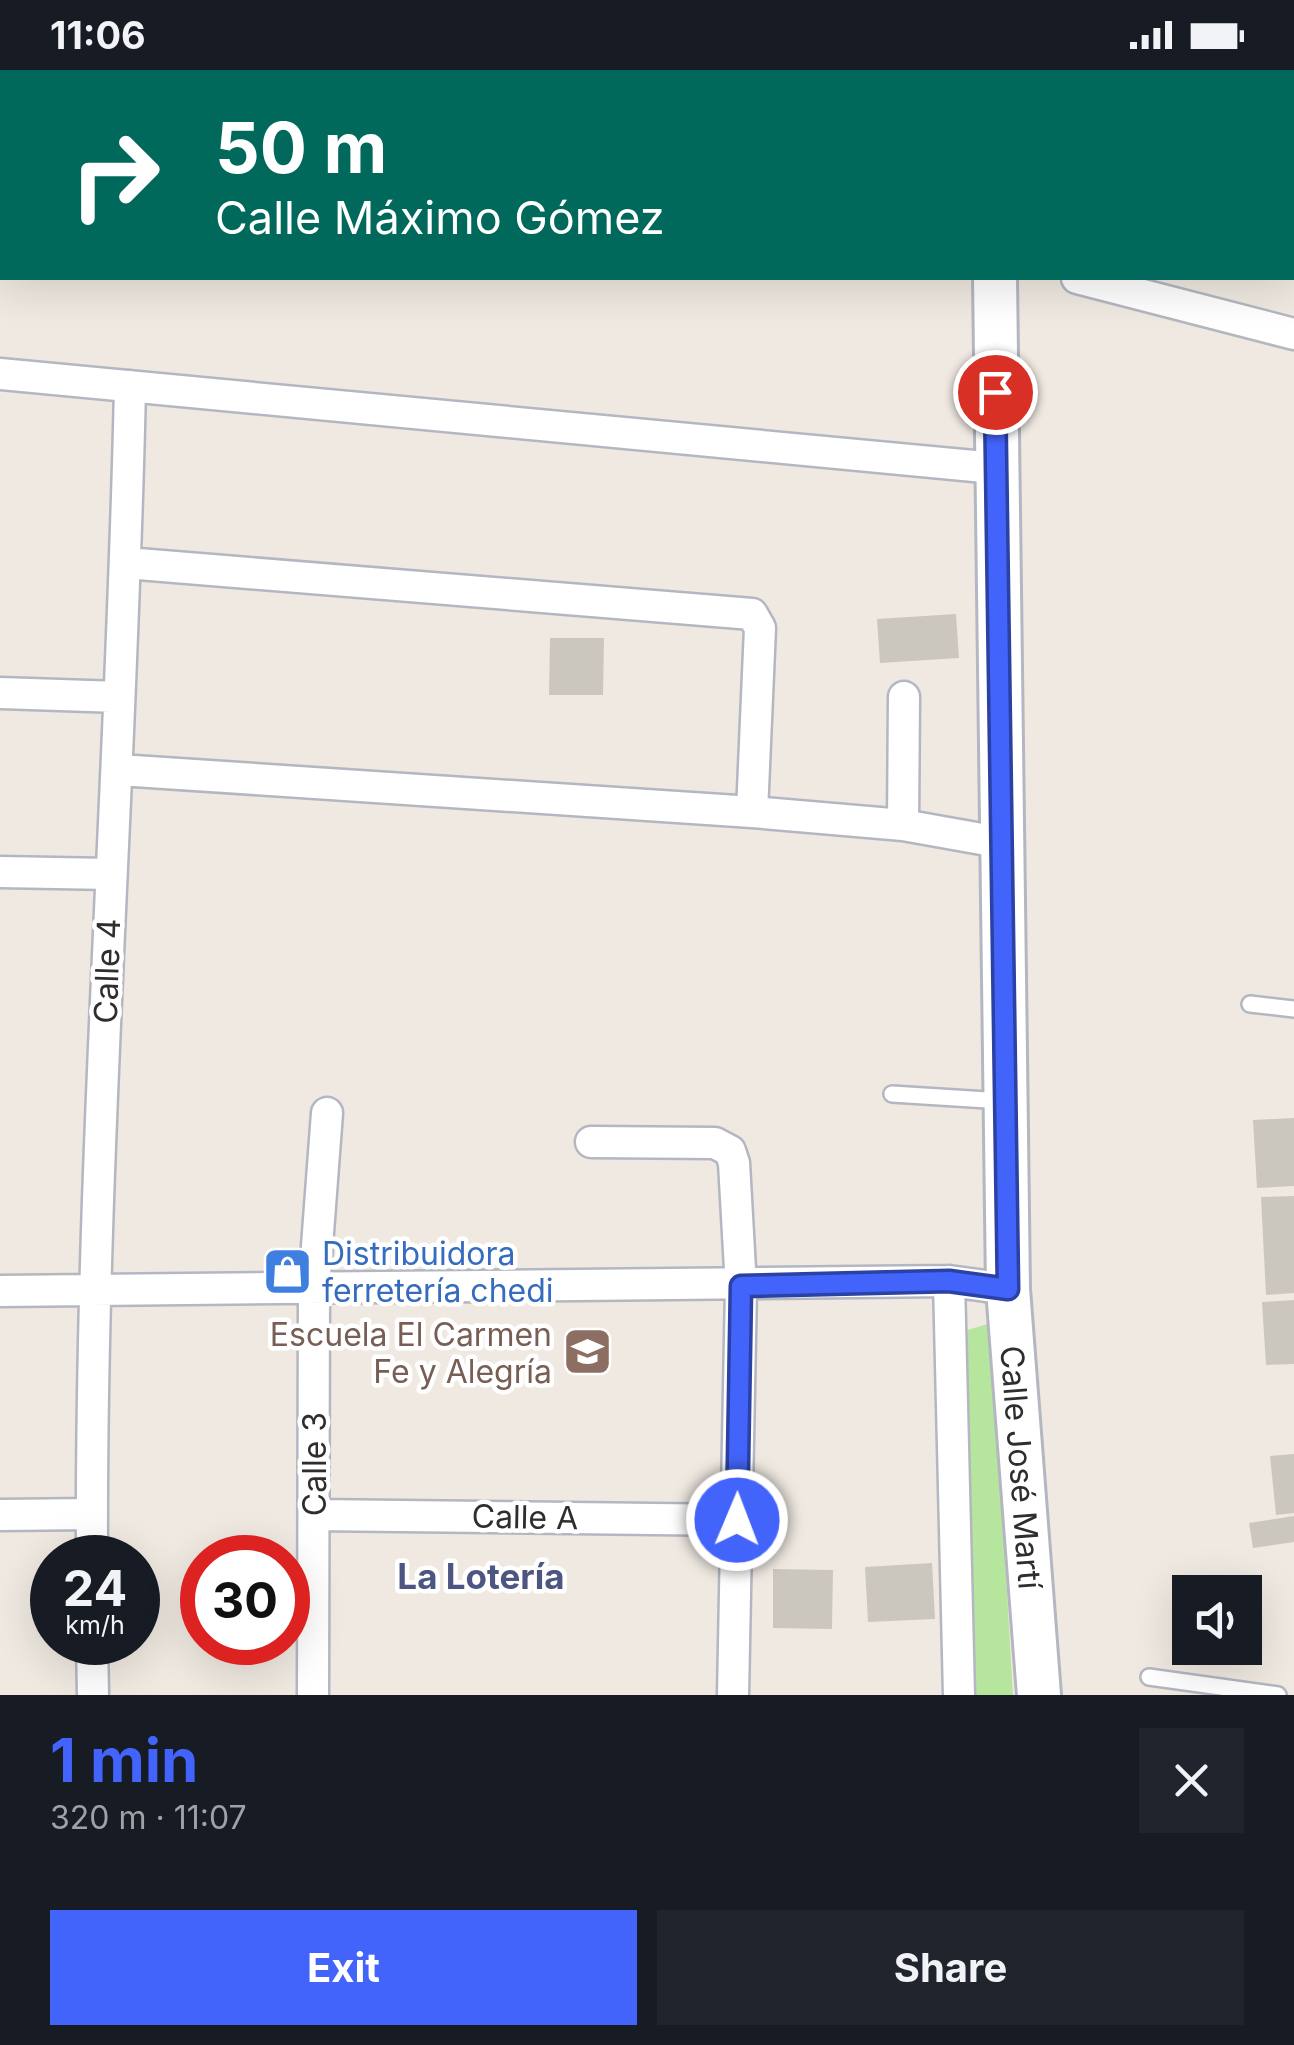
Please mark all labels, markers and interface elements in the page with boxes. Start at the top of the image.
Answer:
text: 11:06 [50,12,146,58]
text: 50 m [215,105,387,190]
icon: right [50,110,180,240]
text: Calle Máximo Gómez [215,190,665,245]
pin [953,350,1038,435]
icon: arrive [968,365,1023,420]
street label: Calle 4 [86,918,128,1024]
place label: Distribuidora ferretería chedi [322,1234,554,1310]
shop icon: Distribuidora ferretería chedi [261,1245,313,1297]
place label: Escuela El Carmen Fe y Alegría [270,1315,552,1391]
school or university icon: Escuela El Carmen Fe y Alegría [561,1326,613,1378]
street label: Calle José Martí [993,1344,1050,1591]
street label: Calle 3 [295,1412,334,1516]
position arrow [685,1468,789,1572]
street label: Calle A [471,1497,579,1537]
speed limit sign: 30 [180,1535,310,1665]
district label: La Lotería [397,1555,565,1597]
text: 24 [63,1558,127,1618]
map controls [1172,1575,1262,1665]
button: sound [1172,1575,1262,1665]
text: km/h [65,1610,125,1640]
text: 1 min [50,1724,198,1796]
button: close [1139,1728,1244,1833]
text: 320 m · 11:07 [50,1798,247,1837]
button: Exit [50,1910,637,2025]
button: Share [657,1910,1244,2025]

